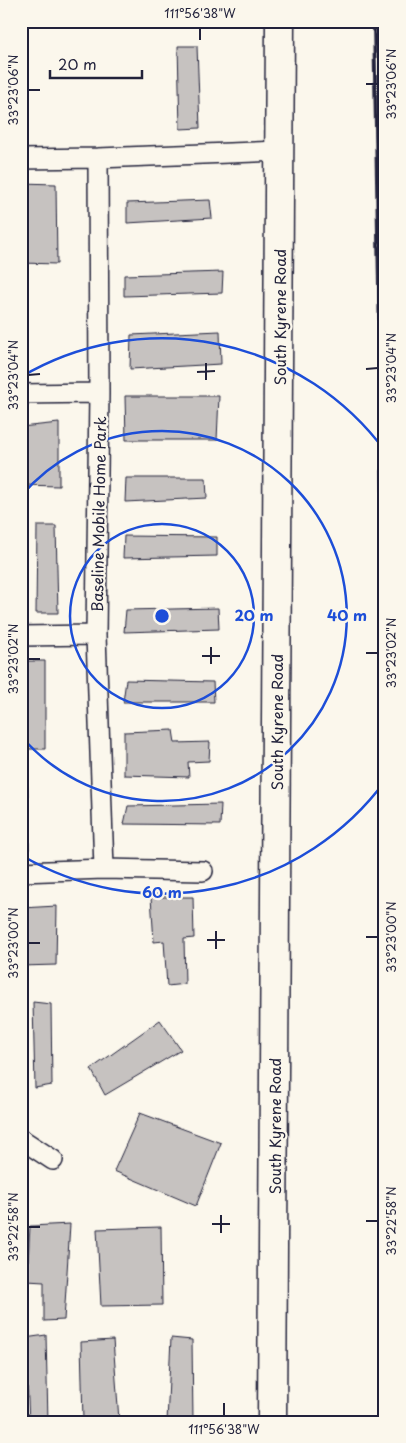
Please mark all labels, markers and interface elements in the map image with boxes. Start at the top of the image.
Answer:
text: 111°56'38"W [164,4,236,22]
scale bar [50,48,142,80]
text: 33°23'06"N [382,49,400,119]
text: 20 m [58,52,97,75]
text: 33°23'06"N [4,55,22,125]
street label: South Kyrene Road [268,249,291,385]
text: 33°23'04"N [382,333,400,403]
text: 33°23'04"N [4,340,22,410]
street label: Baseline Mobile Home Park [85,416,111,612]
text: 20 m [235,603,273,626]
text: 40 m [327,603,367,626]
centre of rings [153,607,171,625]
text: 33°23'02"N [382,618,400,688]
text: 33°23'02"N [4,624,22,694]
street label: South Kyrene Road [265,654,288,790]
text: 60 m [142,880,182,903]
text: 33°23'00"N [382,901,400,973]
text: 33°23'00"N [4,907,22,979]
street label: South Kyrene Road [263,1058,286,1194]
text: 33°22'58"N [382,1186,400,1256]
text: 33°22'58"N [4,1192,22,1262]
text: 111°56'38"W [188,1420,260,1438]

